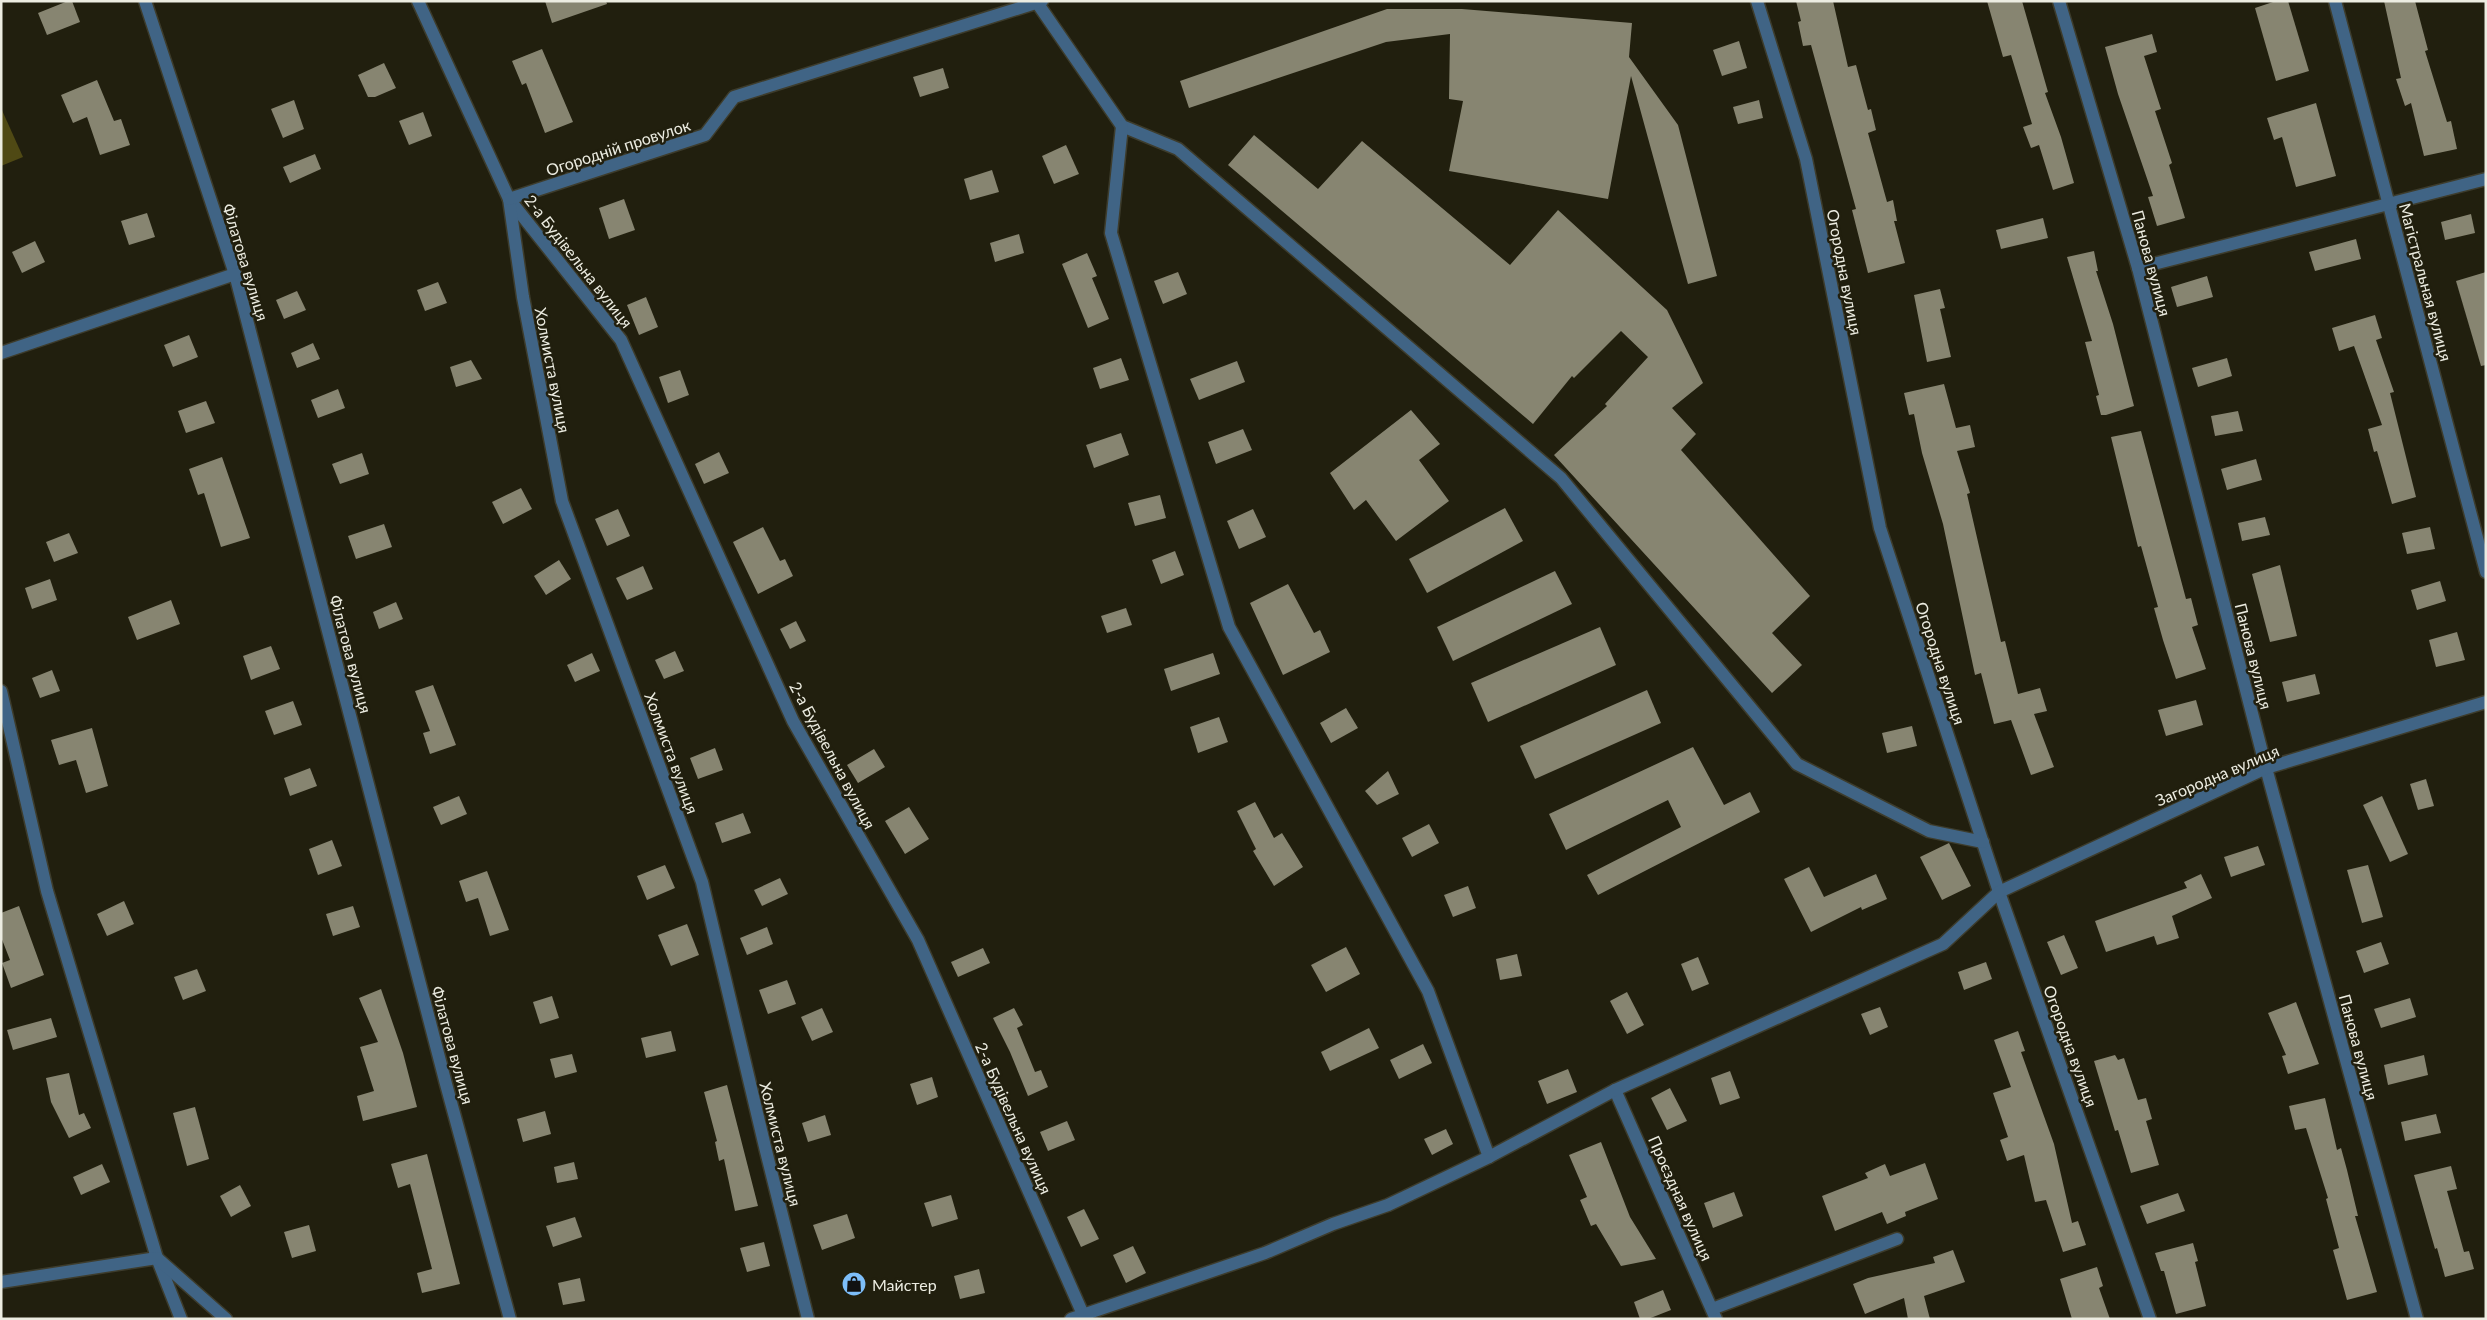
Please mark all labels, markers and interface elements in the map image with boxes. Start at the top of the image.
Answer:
street label: Огородній провулок [543,114,693,179]
street label: 2-а Будівельна вулиця [521,191,637,331]
street label: Філатова вулиця [219,201,273,323]
street label: Магістральная вулиця [2396,201,2456,363]
street label: Огородна вулиця [1823,207,1867,337]
street label: Панова вулиця [2129,208,2175,318]
street label: Холмиста вулиця [532,306,574,434]
street label: Філатова вулиця [326,593,376,715]
street label: Огородна вулиця [1912,599,1970,727]
street label: Панова вулиця [2232,601,2276,711]
street label: 2-а Будівельна вулиця [786,678,880,832]
street label: Холмиста вулиця [641,690,703,816]
street label: Загородна вулиця [2152,740,2282,810]
street label: Огородна вулиця [2040,983,2102,1109]
street label: Філатова вулиця [428,984,478,1106]
street label: Панова вулиця [2336,992,2382,1102]
street label: 2-а Будівельна вулиця [972,1039,1056,1197]
street label: Холмиста вулиця [756,1080,806,1208]
street label: Проєздная вулиця [1645,1133,1717,1263]
shop icon: Майстер [841,1271,867,1297]
place label: Майстер [872,1275,937,1294]

